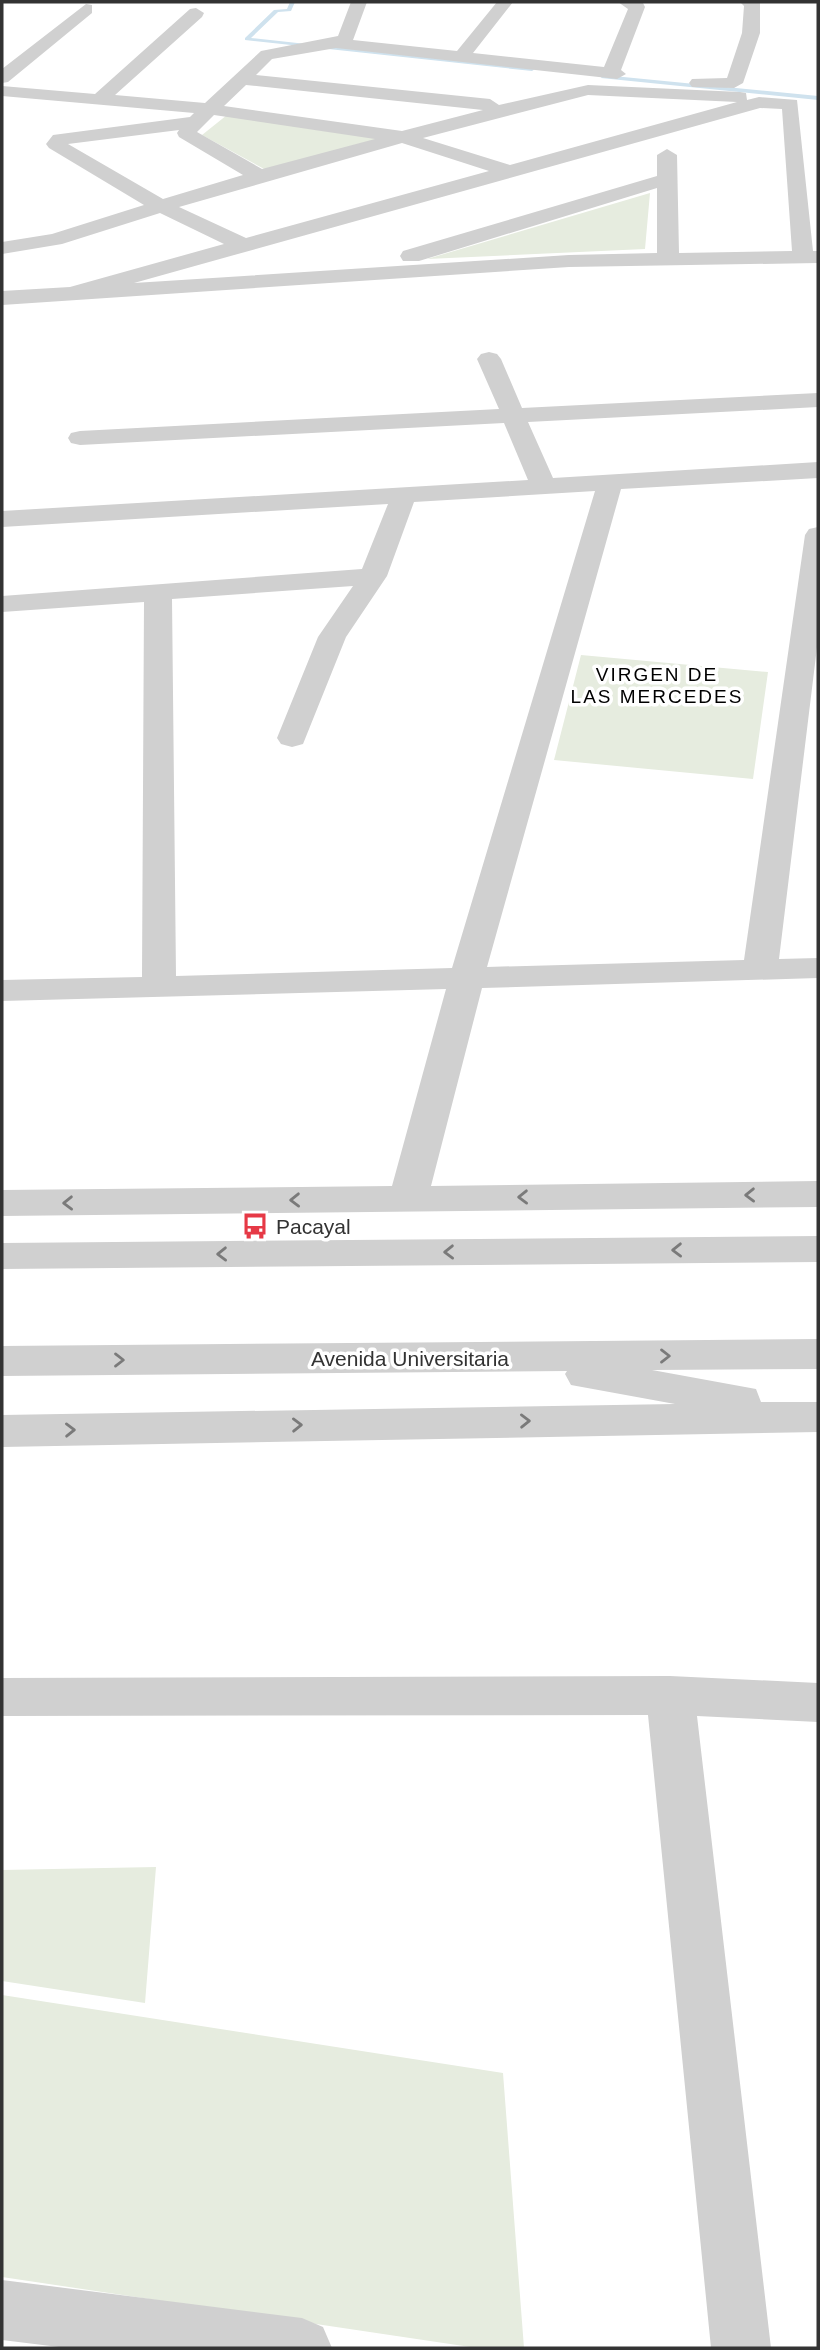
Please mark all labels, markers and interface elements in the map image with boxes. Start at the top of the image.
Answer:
district label: VIRGEN DE LAS MERCEDES [571,664,743,707]
one-way arrow [744,1187,755,1203]
one-way arrow [517,1189,527,1205]
one-way arrow [289,1192,300,1208]
one-way arrow [62,1195,73,1210]
bus stop icon: Pacayal [240,1211,270,1241]
place label: Pacayal [276,1215,351,1238]
one-way arrow [671,1243,682,1258]
one-way arrow [443,1245,454,1260]
one-way arrow [216,1247,227,1262]
street label: Avenida Universitaria [311,1347,509,1370]
one-way arrow [660,1348,671,1363]
one-way arrow [114,1352,125,1368]
one-way arrow [520,1413,531,1429]
one-way arrow [293,1417,303,1433]
one-way arrow [65,1422,76,1437]

